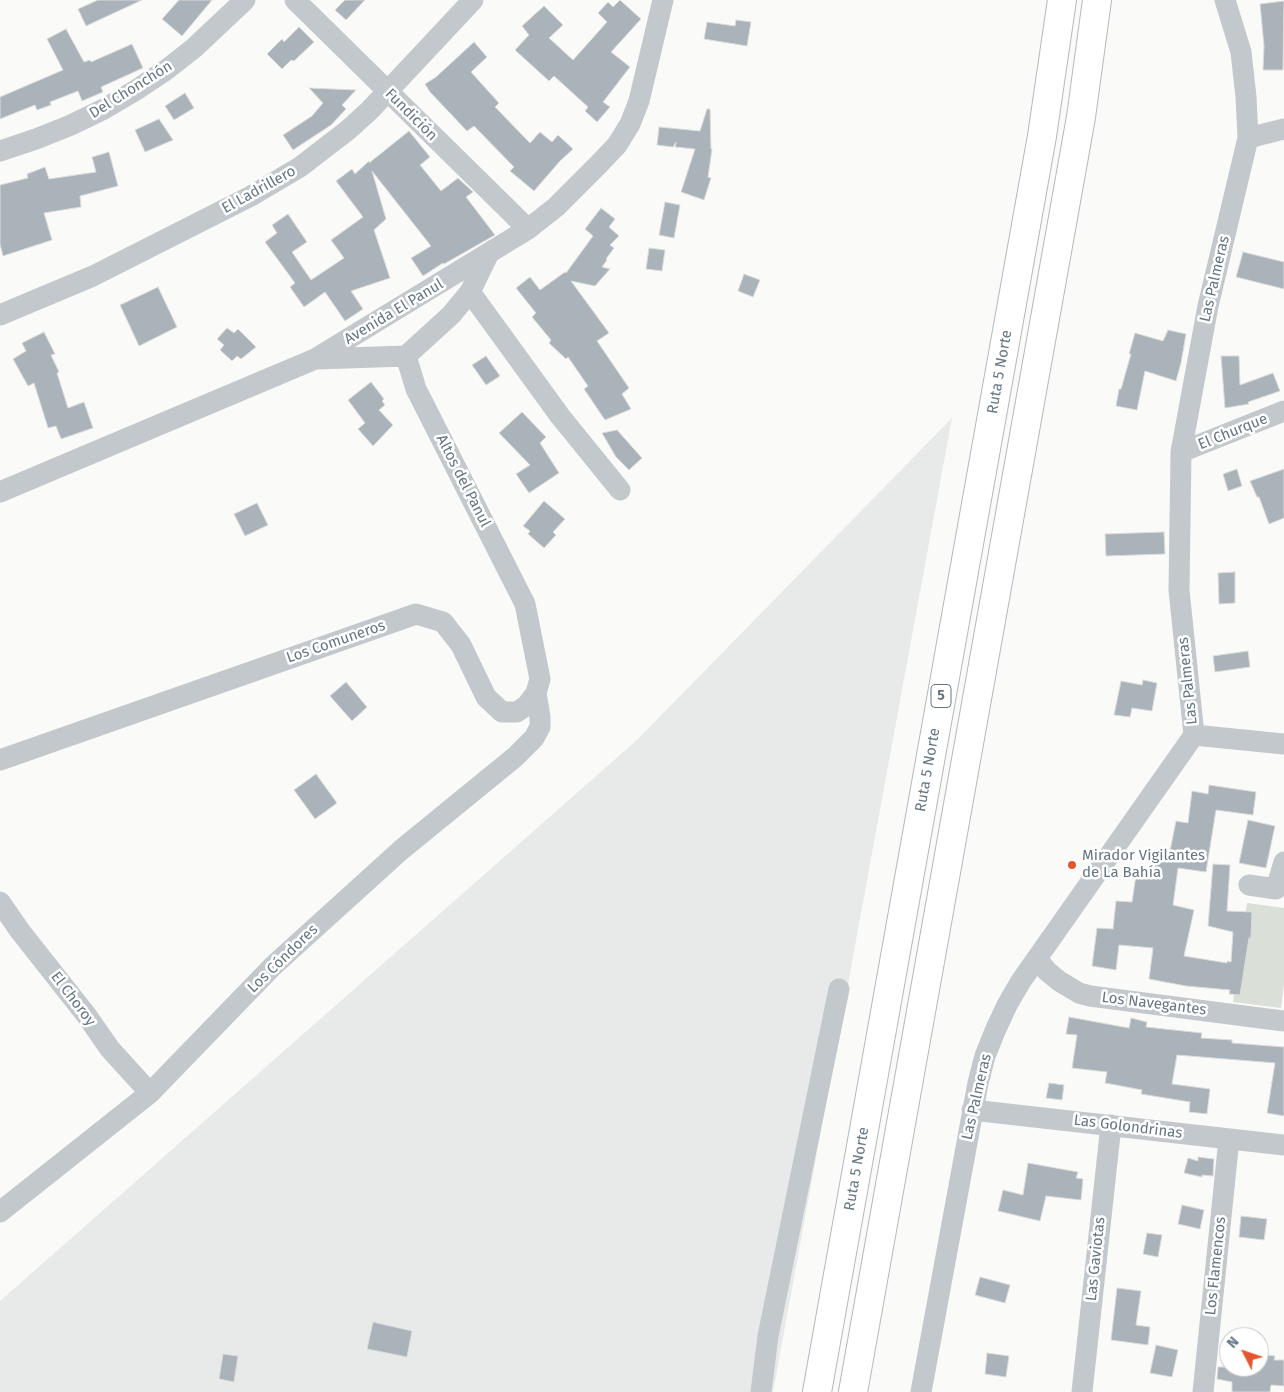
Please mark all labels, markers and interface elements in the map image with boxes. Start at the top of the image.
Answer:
street label: Del Chonchón [86,57,176,123]
street label: Fundición [381,85,441,145]
street label: El Ladrillero [219,162,299,218]
street label: Las Palmeras [1196,234,1234,324]
street label: Avenida El Panul [341,275,447,349]
street label: Ruta 5 Norte [984,329,1016,415]
street label: El Churque [1196,410,1270,454]
street label: Altos del Panul [432,432,494,530]
street label: Los Comuneros [284,617,388,667]
street label: Las Palmeras [1174,636,1202,726]
road number: 5 [931,684,951,708]
street label: Ruta 5 Norte [912,727,944,813]
place label: Mirador Vigilantes de La Bahía [1082,847,1205,882]
marker: Mirador Vigilantes de La Bahía [1066,859,1078,871]
street label: Los Cóndores [244,921,322,997]
street label: El Choroy [47,968,99,1030]
street label: Los Navegantes [1101,989,1207,1019]
street label: Las Palmeras [958,1052,996,1142]
street label: Las Golondrinas [1073,1111,1183,1143]
street label: Ruta 5 Norte [841,1126,873,1212]
street label: Las Gaviotas [1083,1216,1109,1302]
street label: Los Flamencos [1202,1216,1230,1316]
north arrow [1219,1327,1269,1377]
text: N [1224,1333,1243,1352]

